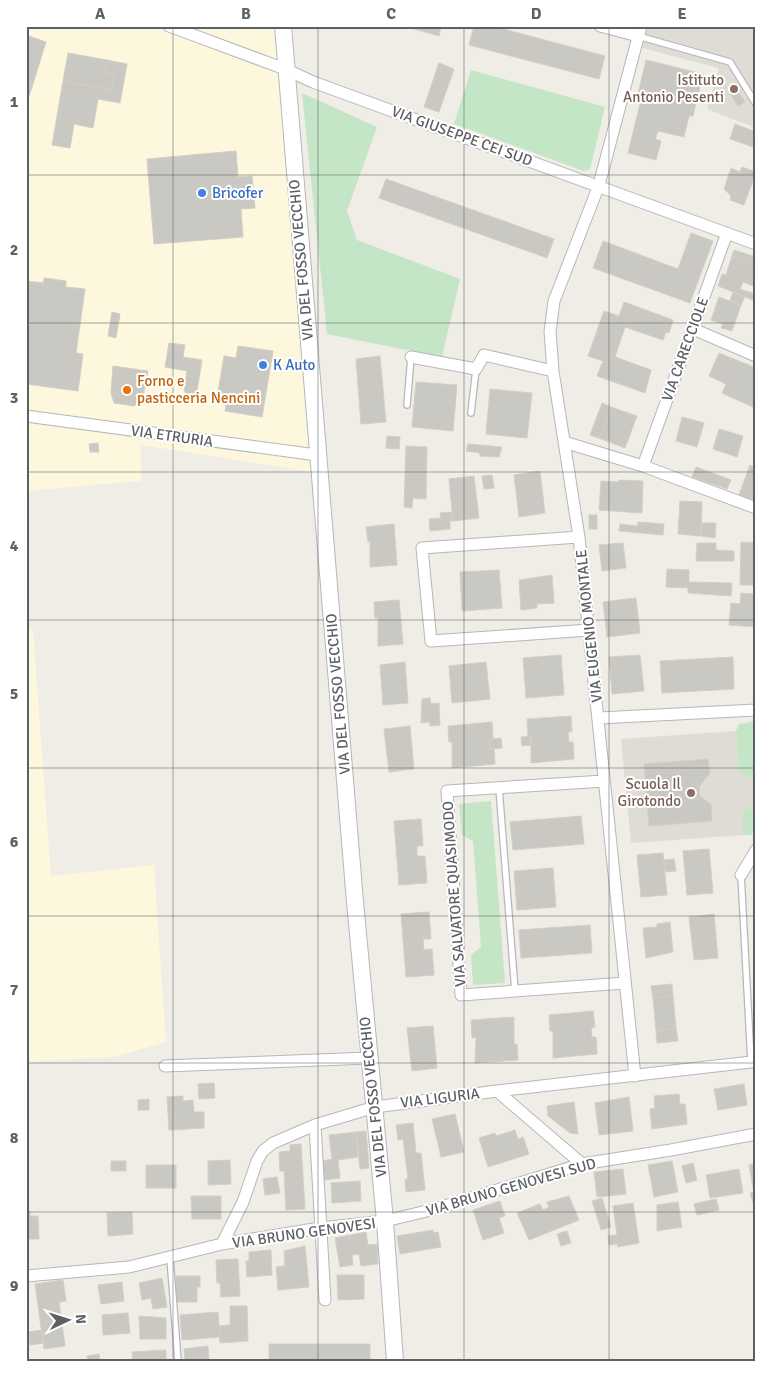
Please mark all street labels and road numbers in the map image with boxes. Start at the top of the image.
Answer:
street label: VIA GIUSEPPE CEI SUD [389,102,535,170]
street label: VIA DEL FOSSO VECCHIO [285,179,317,341]
street label: VIA CARECCIOLE [658,294,712,404]
street label: VIA ETRURIA [130,421,214,451]
street label: VIA EUGENIO MONTALE [572,549,606,703]
street label: VIA DEL FOSSO VECCHIO [322,613,354,775]
street label: VIA SALVATORE QUASIMODO [439,800,469,988]
street label: VIA DEL FOSSO VECCHIO [356,1016,390,1178]
street label: VIA LIGURIA [399,1084,481,1112]
street label: VIA BRUNO GENOVESI SUD [424,1154,598,1220]
street label: VIA BRUNO GENOVESI [231,1214,377,1252]

